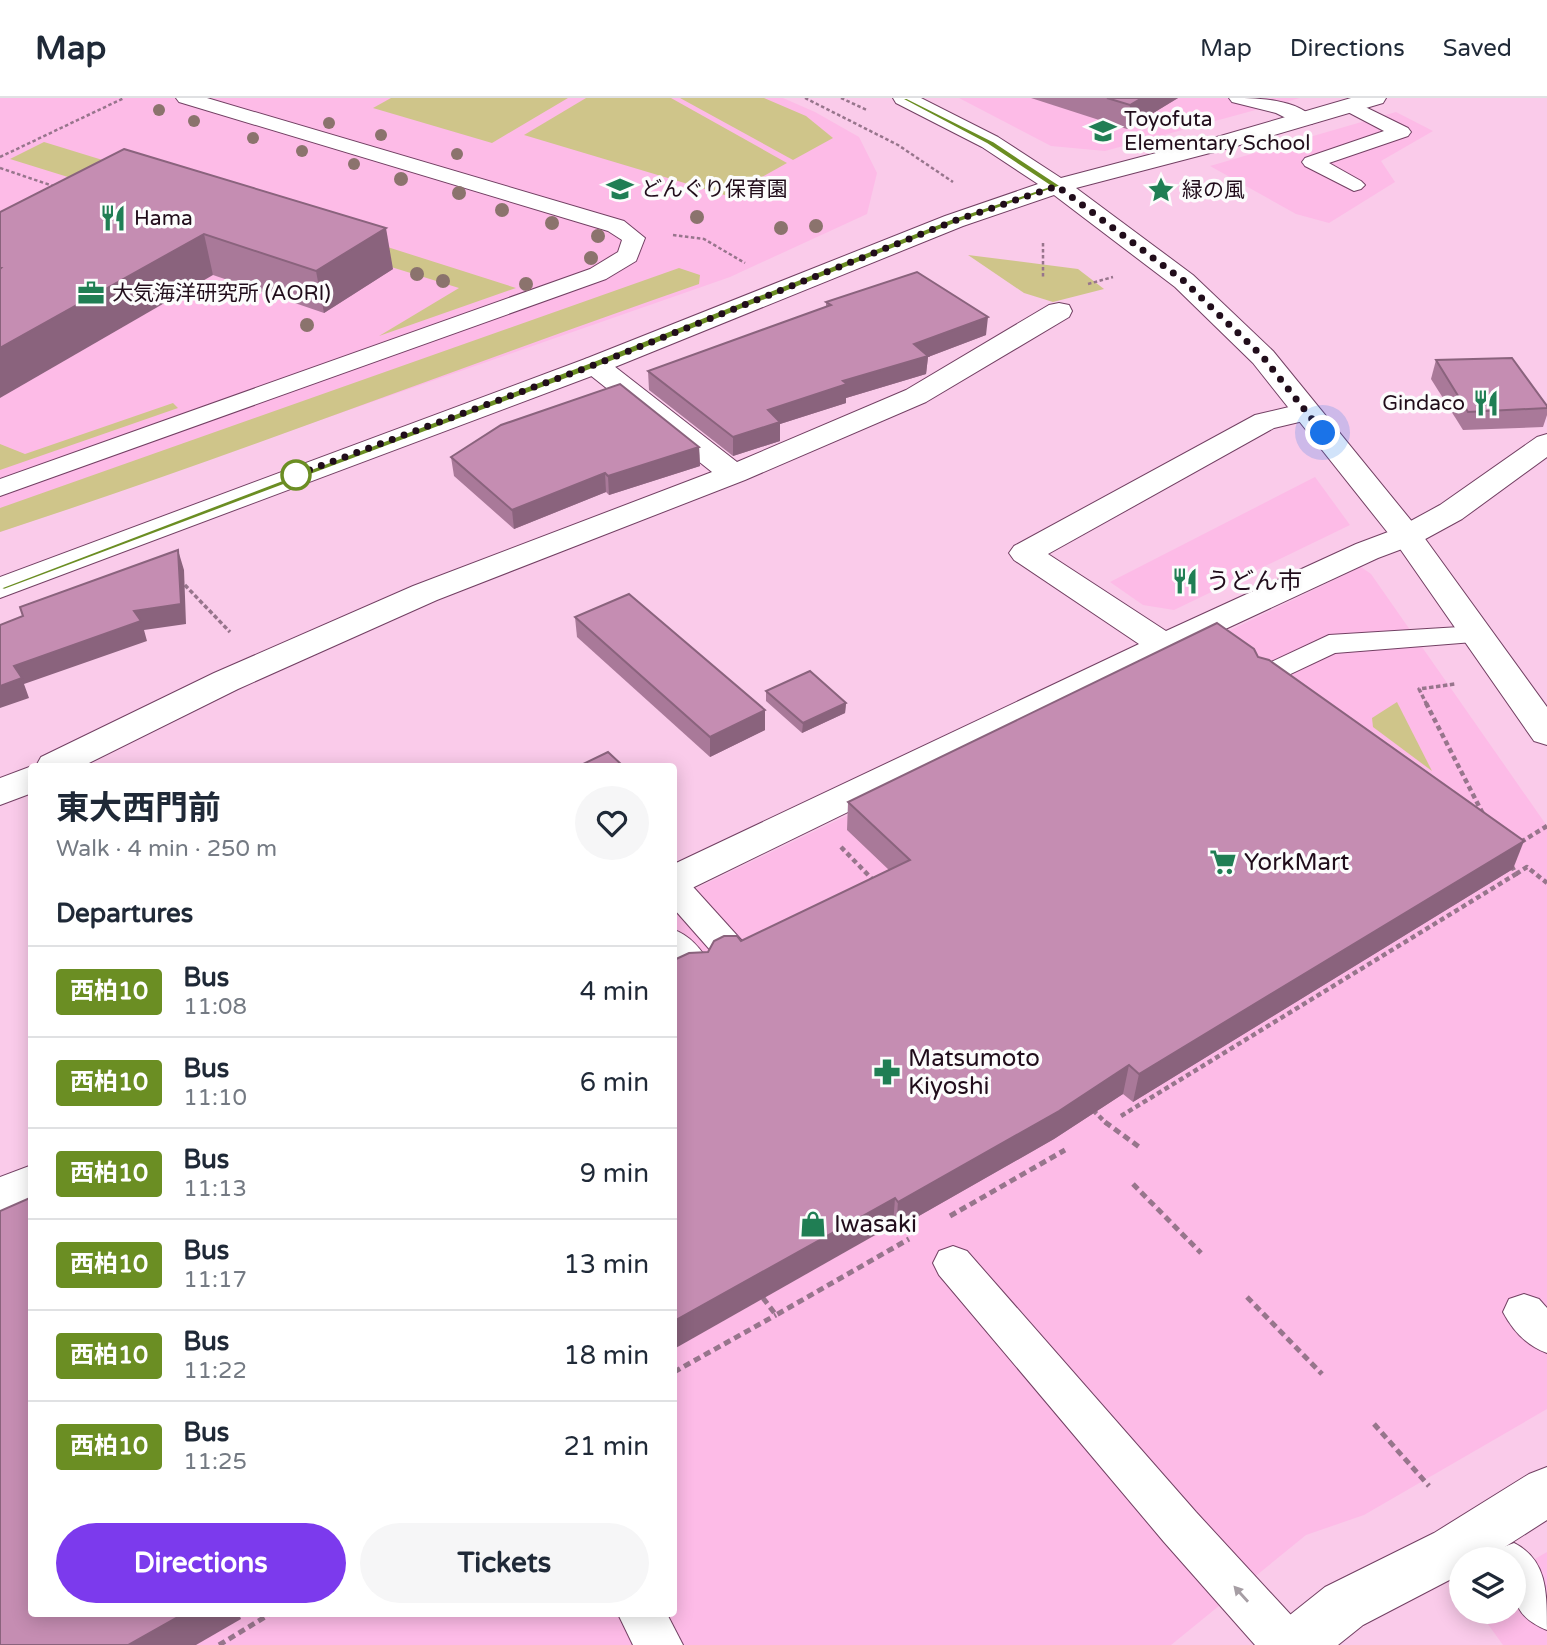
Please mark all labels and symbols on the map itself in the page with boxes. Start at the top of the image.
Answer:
place label: Toyofuta Elementary School [1124,107,1311,156]
school or university icon: Toyofuta Elementary School [1088,116,1118,146]
school or university icon: どんぐり保育園 [605,174,635,204]
place icon: 緑の風 [1146,175,1176,205]
place label: どんぐり保育園 [641,177,788,202]
place label: 緑の風 [1182,178,1245,203]
restaurant icon: Hama [98,203,128,233]
place label: Hama [134,206,193,231]
office icon: 大気海洋研究所 (AORI) [76,278,106,308]
place label: 大気海洋研究所 (AORI) [112,281,331,306]
restaurant icon: Gindaco [1471,388,1501,418]
place label: Gindaco [1382,391,1465,416]
your location [1305,415,1340,450]
unlabelled marker [281,460,311,490]
restaurant icon: うどん市 [1170,566,1200,596]
place label: うどん市 [1206,567,1302,596]
supermarket icon: YorkMart [1208,847,1238,877]
place label: YorkMart [1244,848,1349,877]
place label: Matsumoto Kiyoshi [908,1044,1040,1101]
pharmacy icon: Matsumoto Kiyoshi [872,1057,902,1087]
shop icon: Iwasaki [798,1209,828,1239]
place label: Iwasaki [834,1210,917,1239]
one-way arrow [1233,1586,1249,1603]

